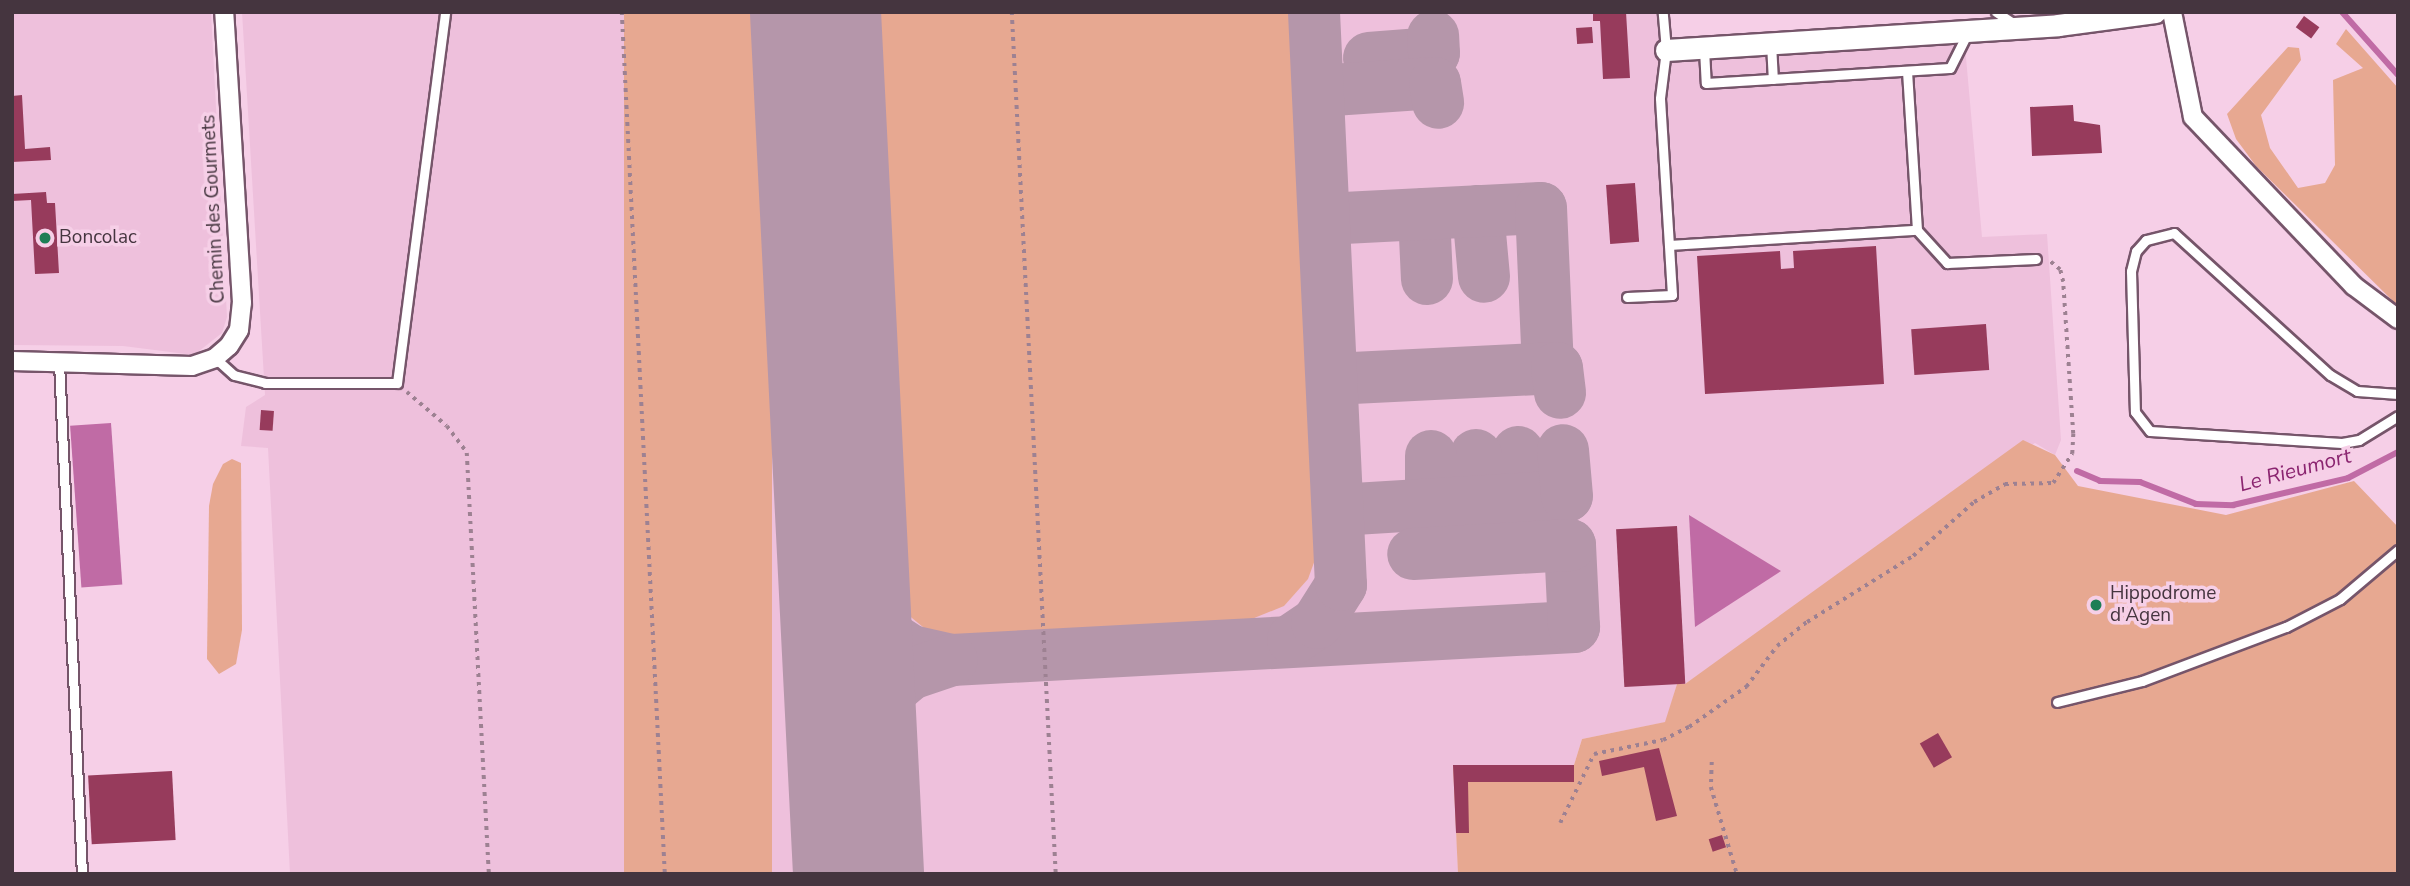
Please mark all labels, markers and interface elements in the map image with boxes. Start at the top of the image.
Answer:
street label: Chemin des Gourmets [198,114,230,304]
place label: Boncolac [59,227,137,249]
marker: Boncolac [37,230,53,246]
water label: Le Rieumort [2236,443,2354,497]
place label: Hippodrome d'Agen [2110,583,2216,627]
marker: Hippodrome d'Agen [2088,597,2104,613]

